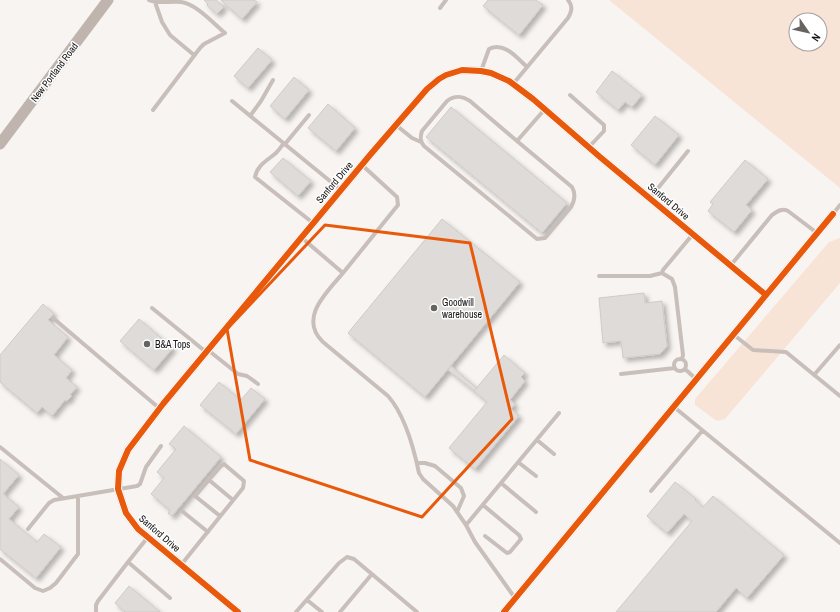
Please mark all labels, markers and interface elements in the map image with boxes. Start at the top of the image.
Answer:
north arrow [788,12,828,52]
text: N [809,31,824,44]
street label: New Portland Road [28,40,81,105]
street label: Sanford Drive [313,158,356,206]
street label: Sanford Drive [645,180,693,223]
place label: Goodwill warehouse [442,296,483,321]
marker: Goodwill warehouse [429,303,439,313]
place label: B&A Tops [155,338,190,351]
marker: B&A Tops [142,339,152,349]
street label: Sanford Drive [136,512,183,555]

